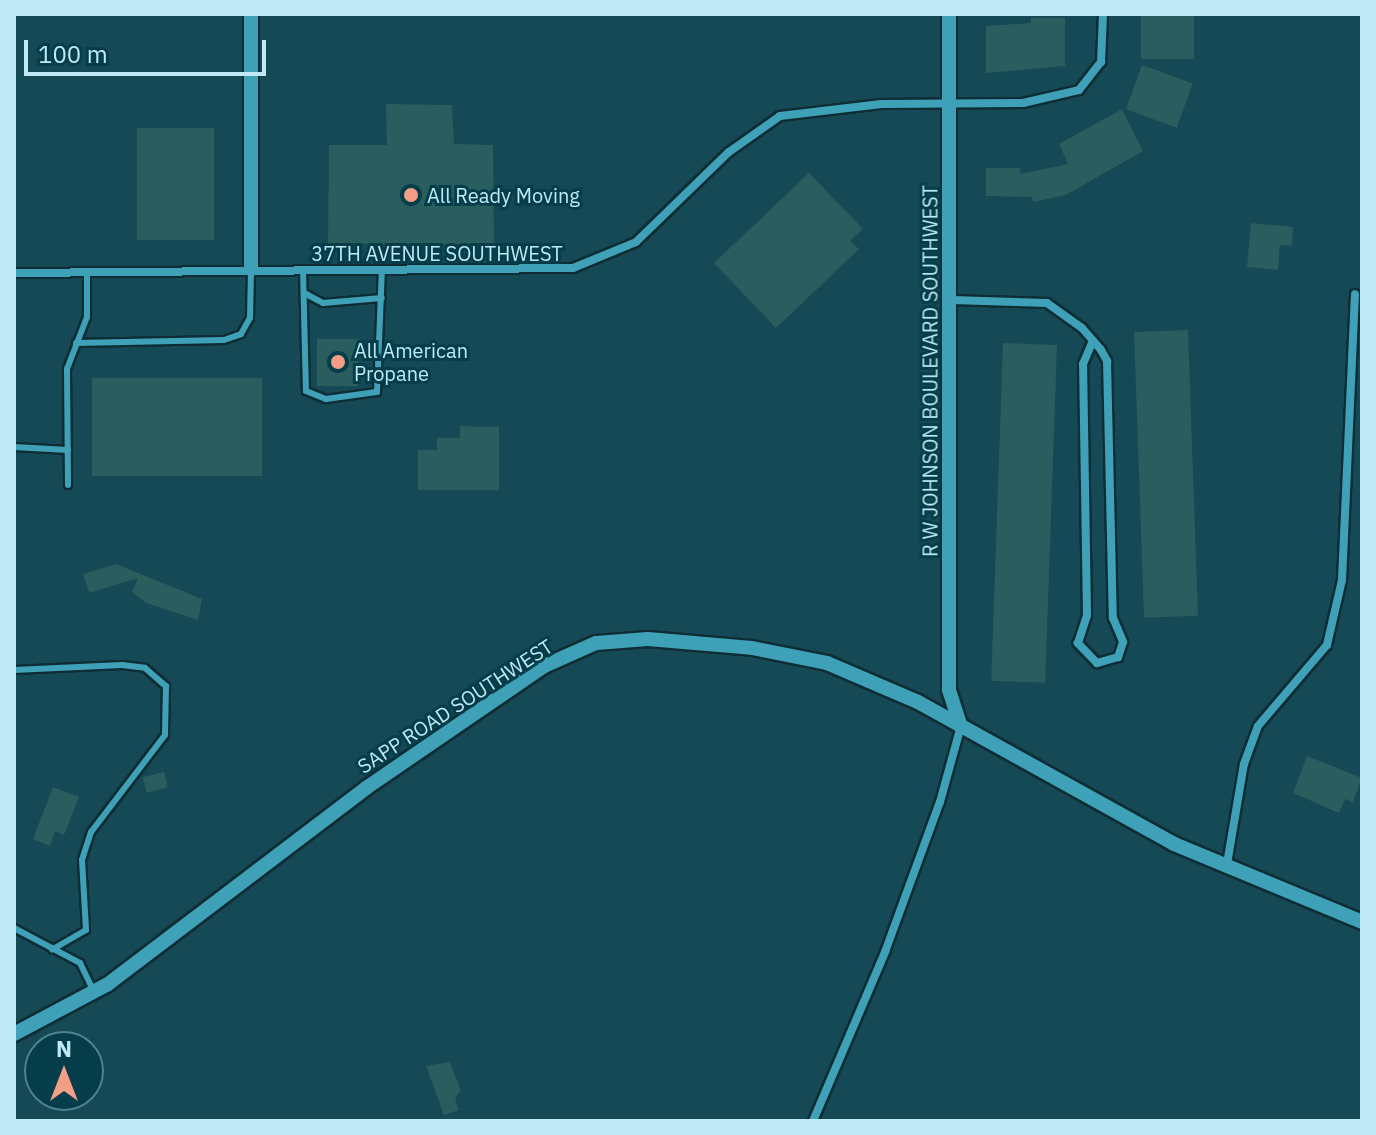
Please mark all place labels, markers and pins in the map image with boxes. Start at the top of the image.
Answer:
place label: All Ready Moving [427,183,580,207]
marker: All Ready Moving [402,186,420,204]
place label: All American Propane [354,338,468,385]
marker: All American Propane [329,353,347,371]

